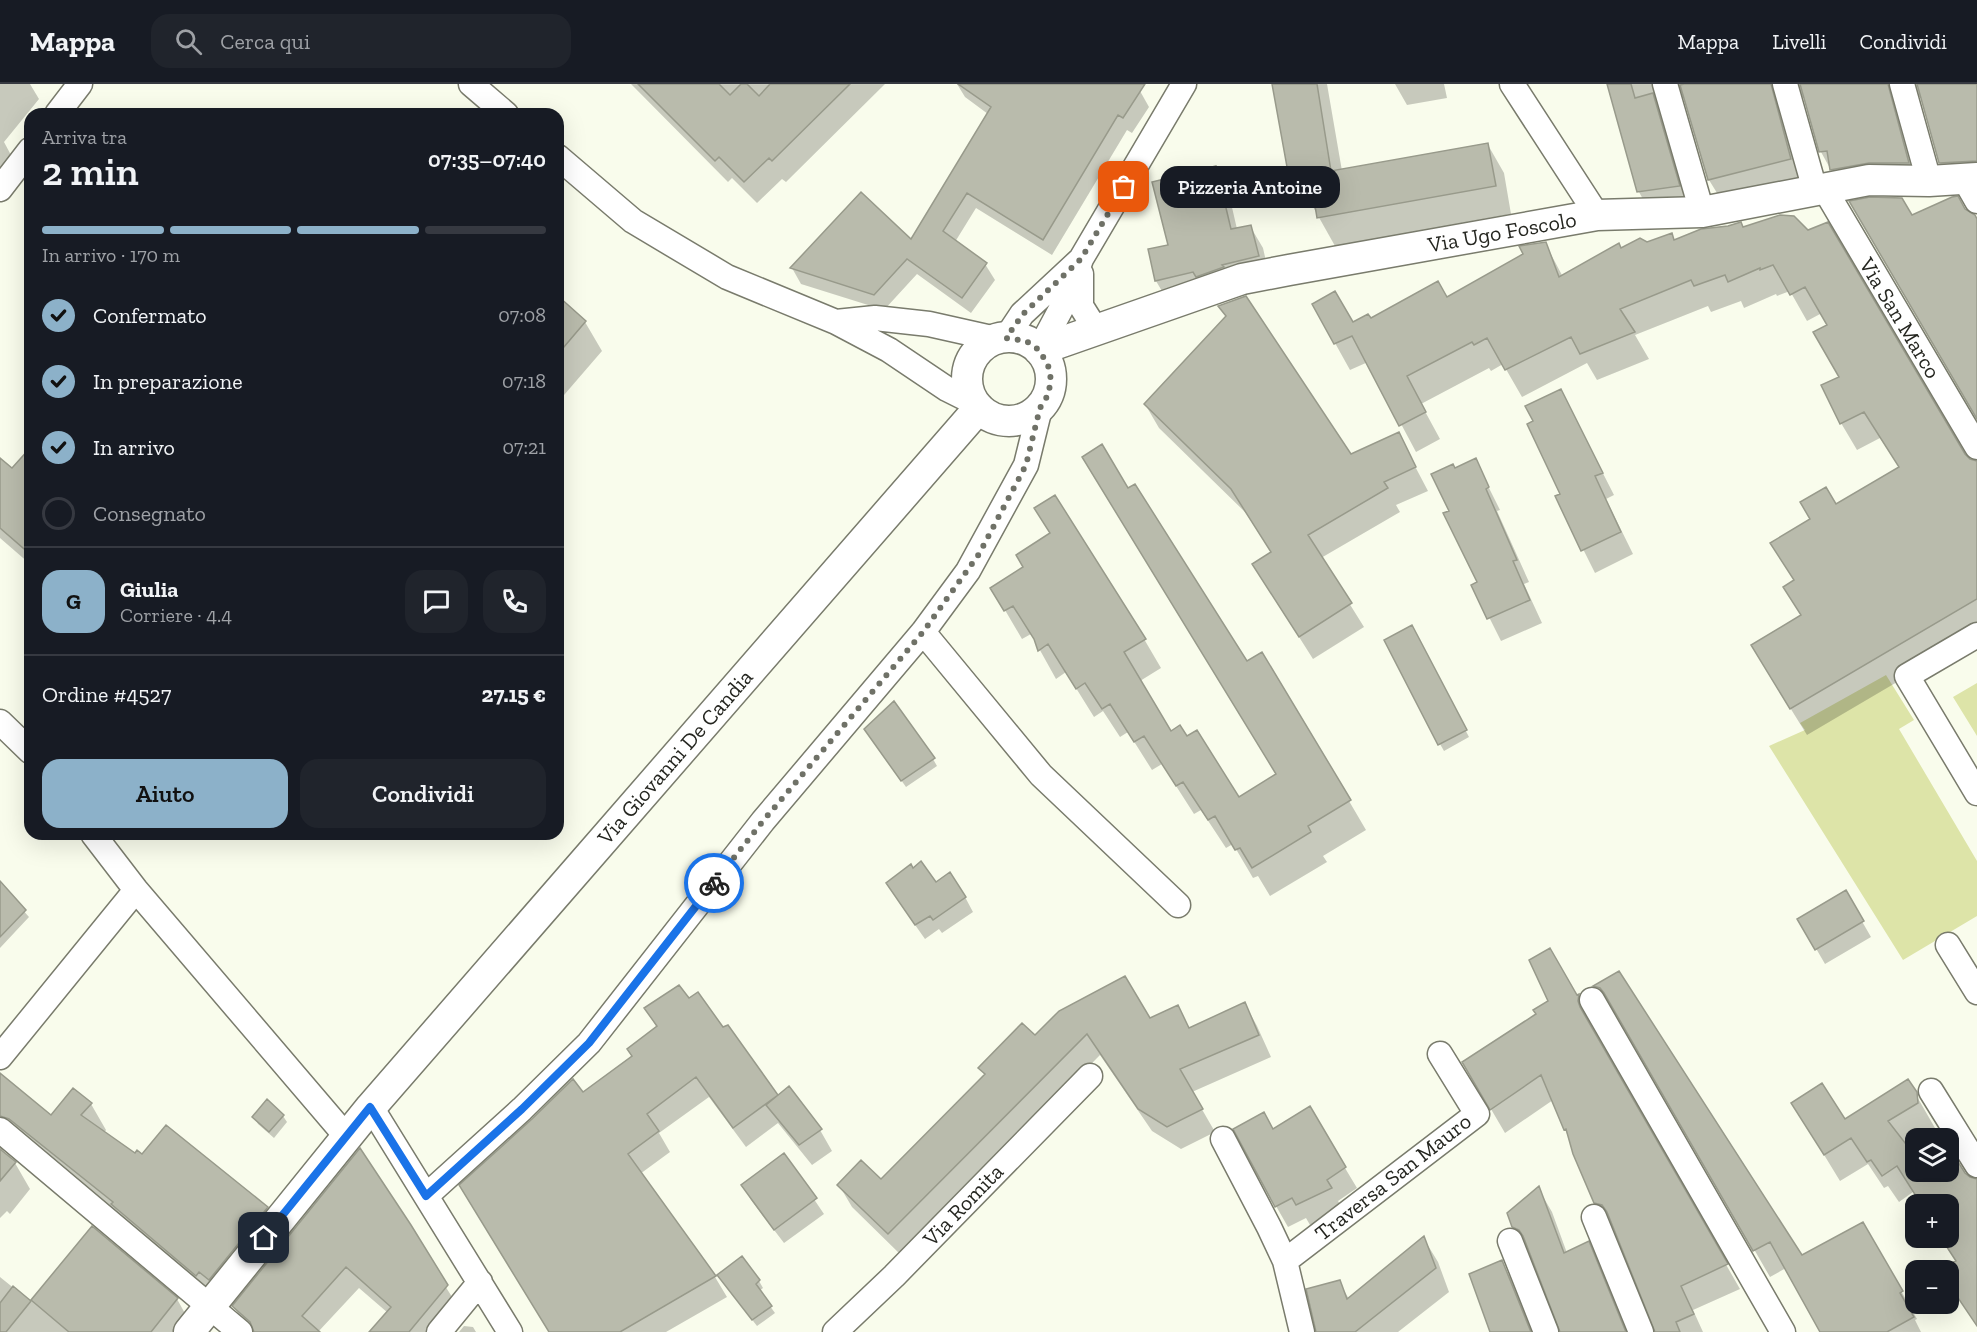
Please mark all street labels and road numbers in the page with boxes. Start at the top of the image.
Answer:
street label: Via Ugo Foscolo [1425,206,1578,259]
street label: Via San Marco [1853,252,1947,383]
street label: Via Giovanni De Candia [591,664,759,851]
street label: Traversa San Mauro [1309,1108,1477,1246]
street label: Via Romita [916,1158,1009,1253]

